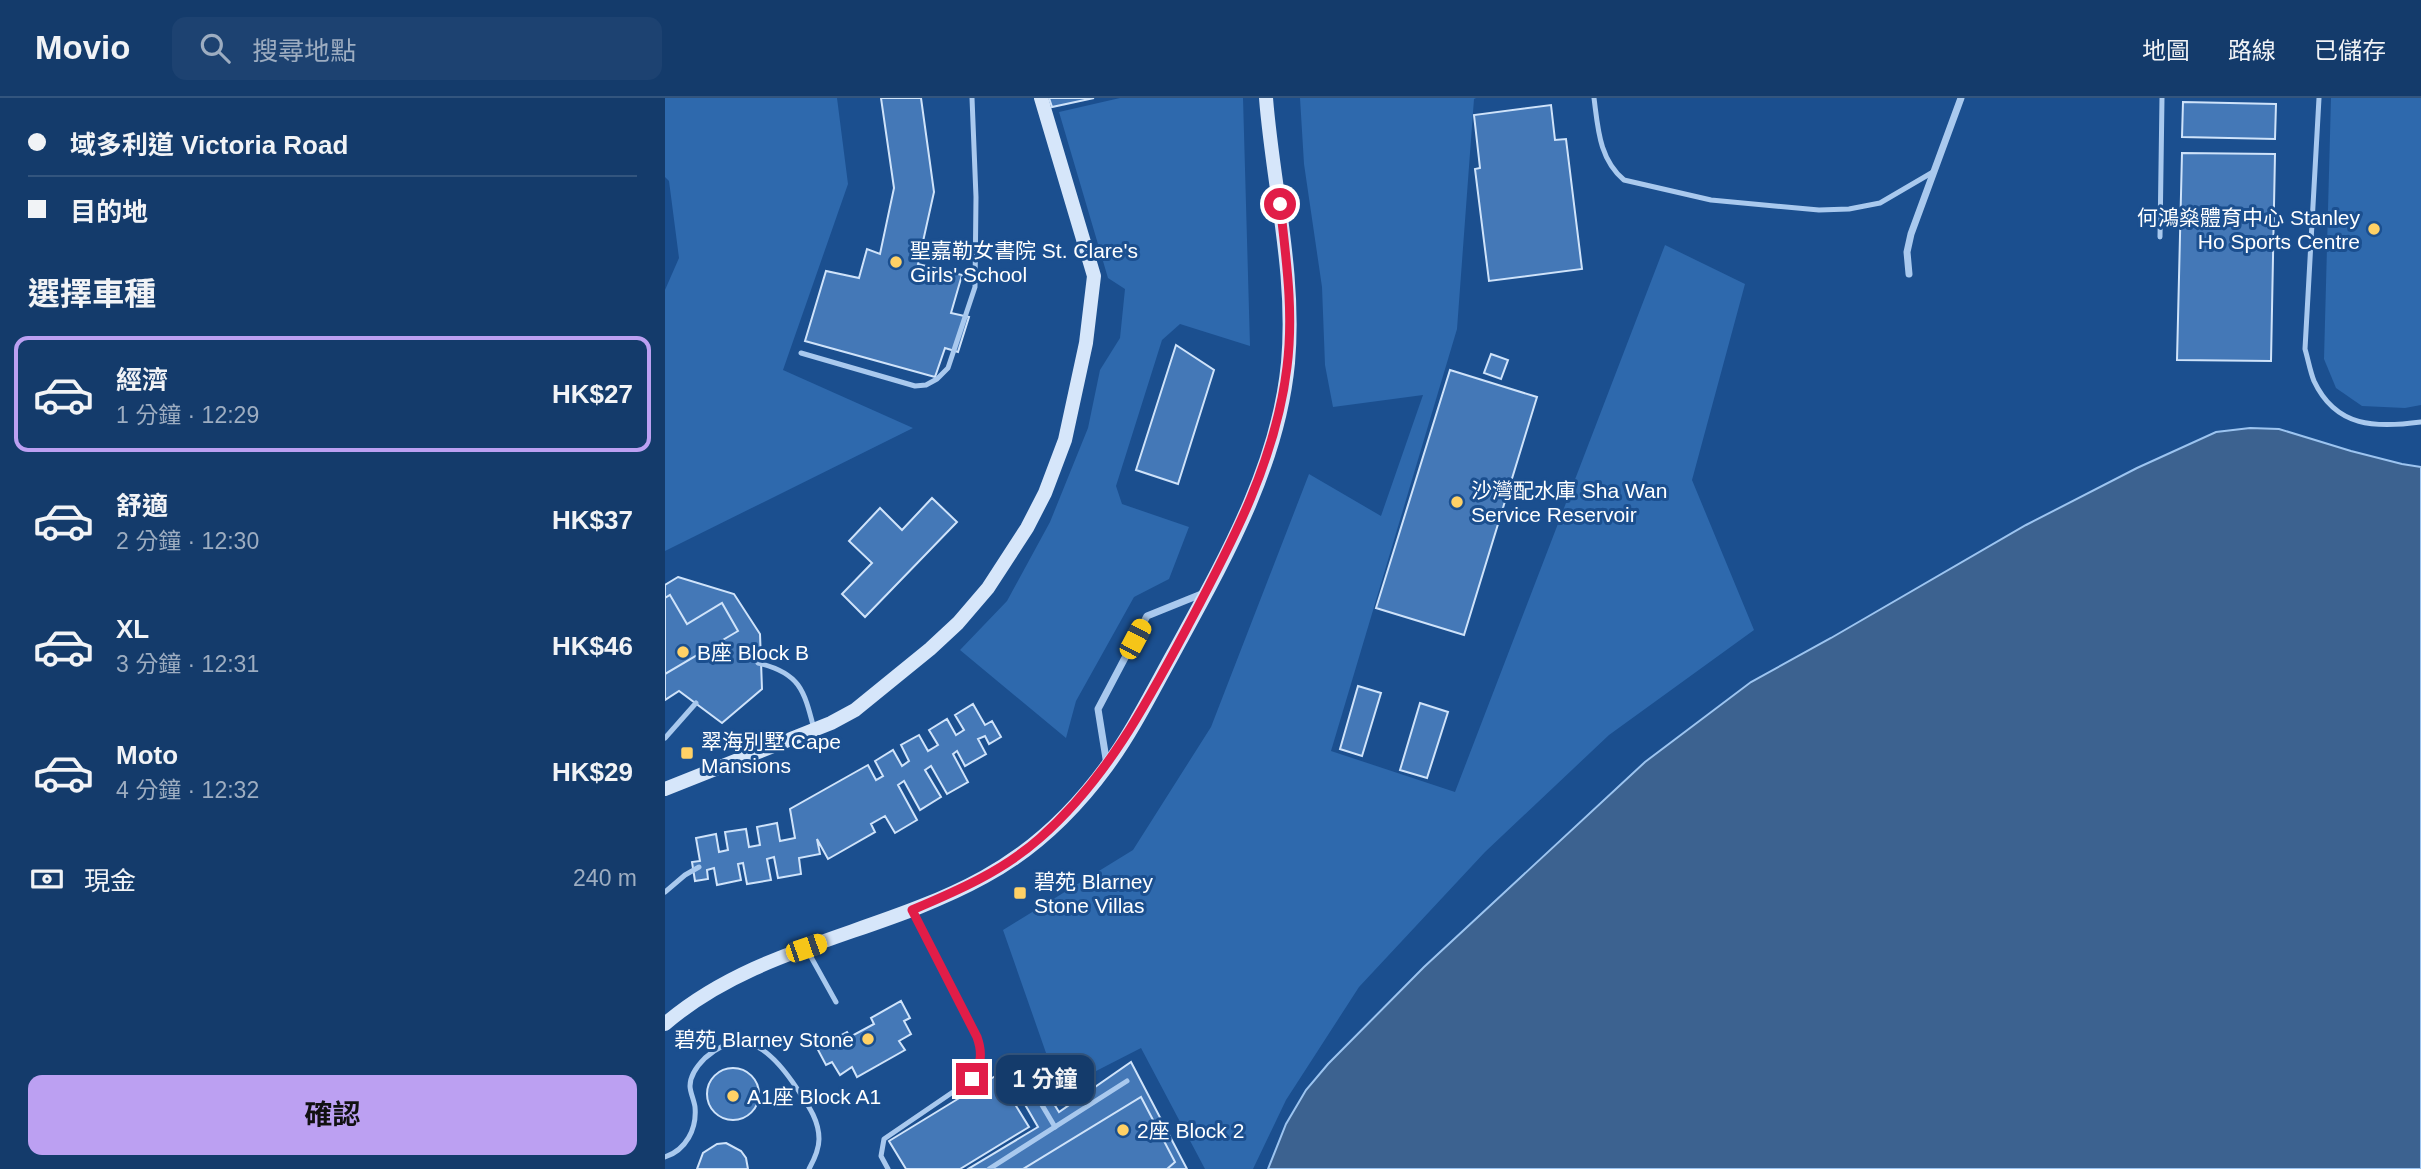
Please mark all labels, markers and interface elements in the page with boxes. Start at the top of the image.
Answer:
search box [172,17,662,80]
text: Movio [35,29,130,66]
icon: search [196,29,234,67]
text: 搜尋地點 [252,36,356,66]
text: 地圖 [2142,37,2190,64]
text: 路線 [2228,37,2276,64]
text: 已儲存 [2314,37,2386,64]
text: 域多利道 Victoria Road [70,130,348,160]
route start [1264,188,1296,220]
text: 目的地 [70,197,148,227]
place label: 何鴻燊體育中心 Stanley Ho Sports Centre [2137,206,2360,253]
marker: 何鴻燊體育中心 Stanley Ho Sports Centre [2366,221,2382,237]
place label: 聖嘉勒女書院 St. Clare's Girls' School [910,239,1138,286]
marker: 聖嘉勒女書院 St. Clare's Girls' School [888,254,904,270]
text: 選擇車種 [28,276,156,312]
icon: car [32,363,95,426]
text: 經濟 [116,365,168,395]
text: HK$27 [552,379,633,409]
text: 1 分鐘 · 12:29 [116,402,259,428]
place label: 沙灣配水庫 Sha Wan Service Reservoir [1471,479,1667,526]
icon: car [32,489,95,552]
text: 舒適 [116,491,168,521]
marker: 沙灣配水庫 Sha Wan Service Reservoir [1449,494,1465,510]
text: HK$37 [552,505,633,535]
text: 2 分鐘 · 12:30 [116,528,259,554]
text: XL [116,614,149,644]
icon: car [32,615,95,678]
car [1116,616,1155,662]
text: HK$46 [552,631,633,661]
place label: B座 Block B [697,641,809,664]
marker: B座 Block B [675,644,691,660]
text: 3 分鐘 · 12:31 [116,651,259,677]
place label: 翠海別墅 Cape Mansions [701,730,841,777]
text: Moto [116,740,178,770]
icon: car [32,741,95,804]
marker: 翠海別墅 Cape Mansions [679,745,695,761]
text: HK$29 [552,757,633,787]
text: 4 分鐘 · 12:32 [116,777,259,803]
icon: cash [28,860,66,898]
text: 240 m [573,865,637,891]
text: 現金 [84,866,136,896]
place label: 碧苑 Blarney Stone Villas [1034,870,1154,917]
marker: 碧苑 Blarney Stone Villas [1012,885,1028,901]
car [783,931,830,965]
place label: 碧苑 Blarney Stone [674,1028,854,1051]
marker: 碧苑 Blarney Stone [860,1031,876,1047]
callout: 1 分鐘 [997,1054,1095,1104]
route end [956,1063,988,1095]
text: 1 分鐘 [1012,1066,1078,1092]
button: 確認 [28,1075,637,1155]
place label: A1座 Block A1 [747,1085,881,1108]
marker: A1座 Block A1 [725,1088,741,1104]
place label: 2座 Block 2 [1137,1119,1244,1142]
marker: 2座 Block 2 [1115,1122,1131,1138]

